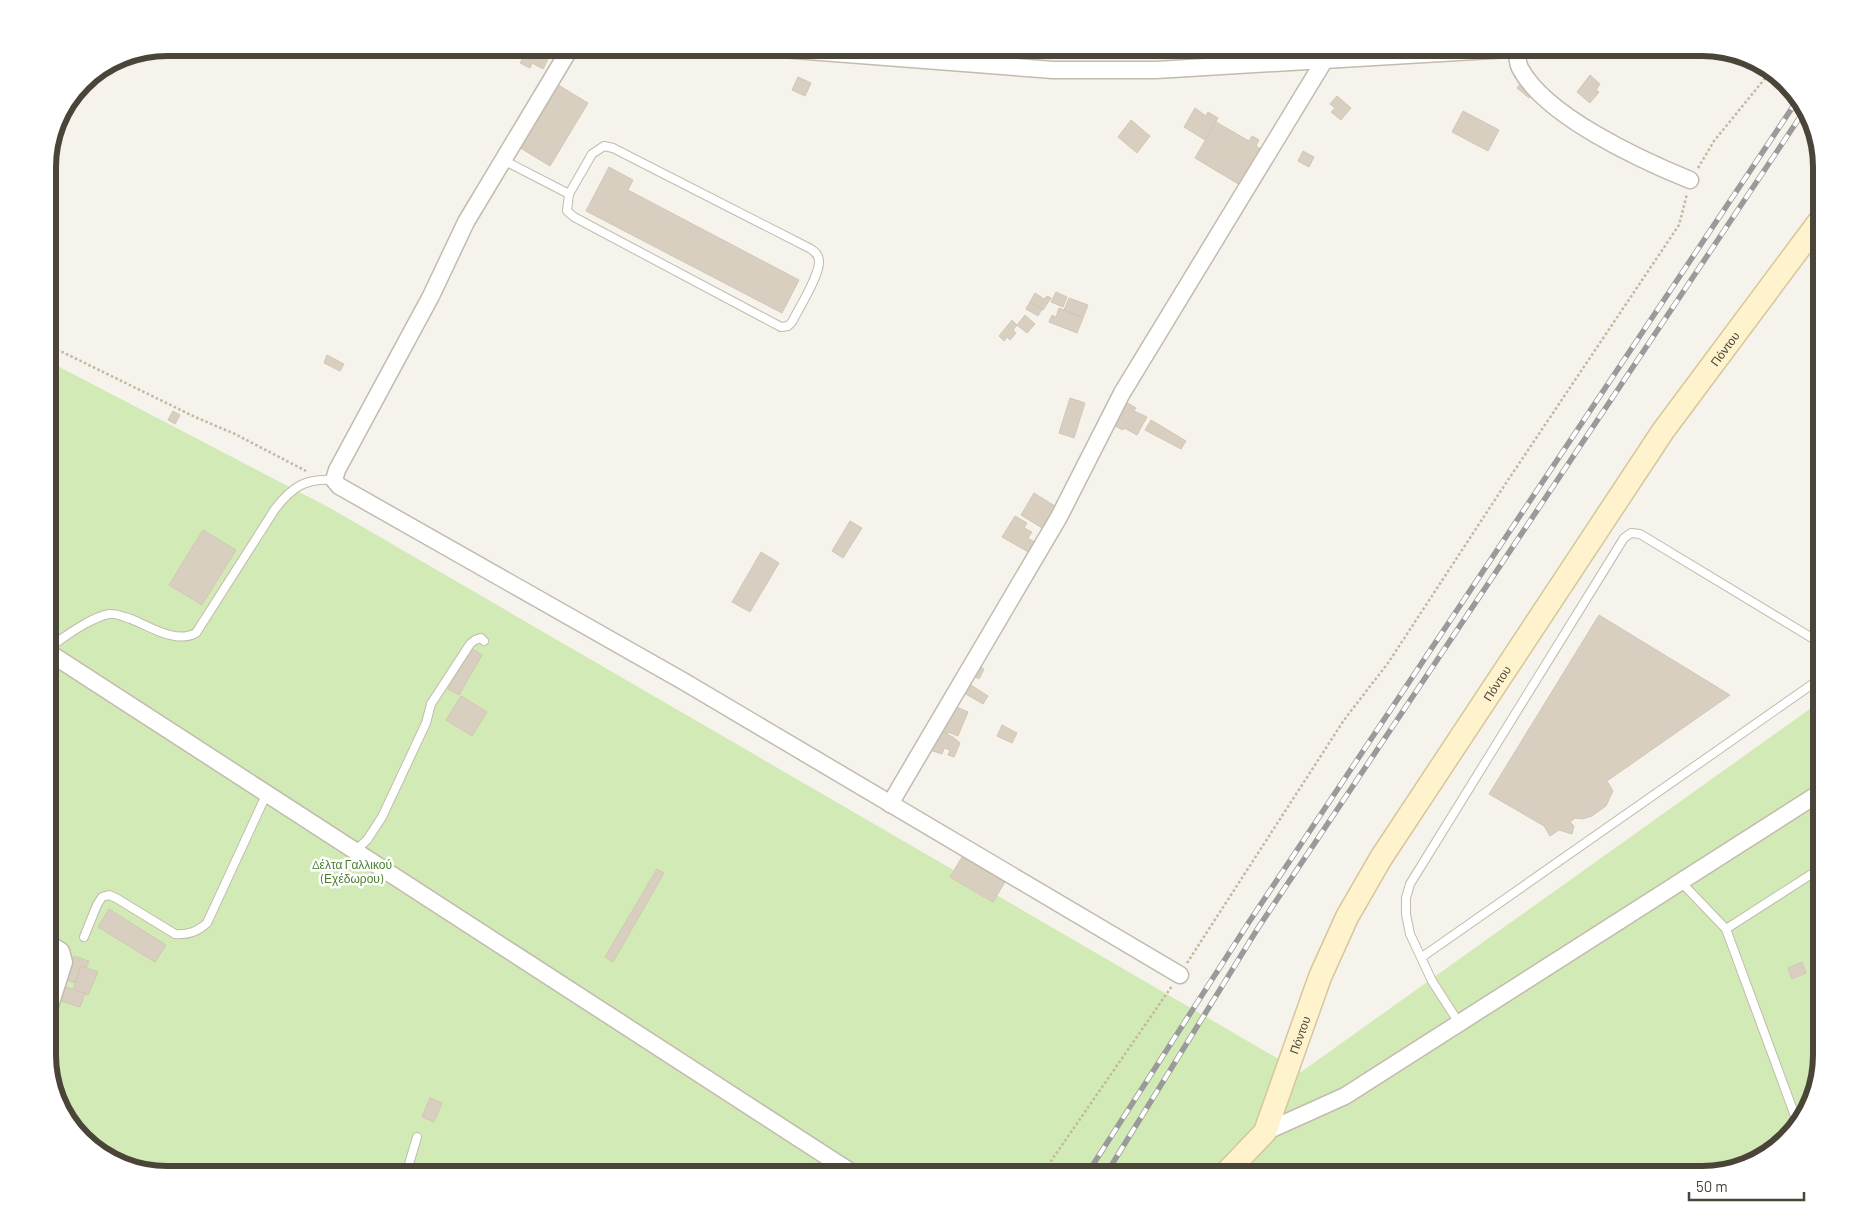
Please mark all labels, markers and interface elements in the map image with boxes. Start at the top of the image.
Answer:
street label: Πόντου [1707,329,1742,368]
street label: Πόντου [1480,663,1513,703]
park label: Δέλτα Γαλλικού (Εχέδωρου) [312,857,392,886]
street label: Πόντου [1286,1014,1313,1056]
scale bar [1689,1170,1804,1202]
text: 50 m [1696,1177,1728,1195]

